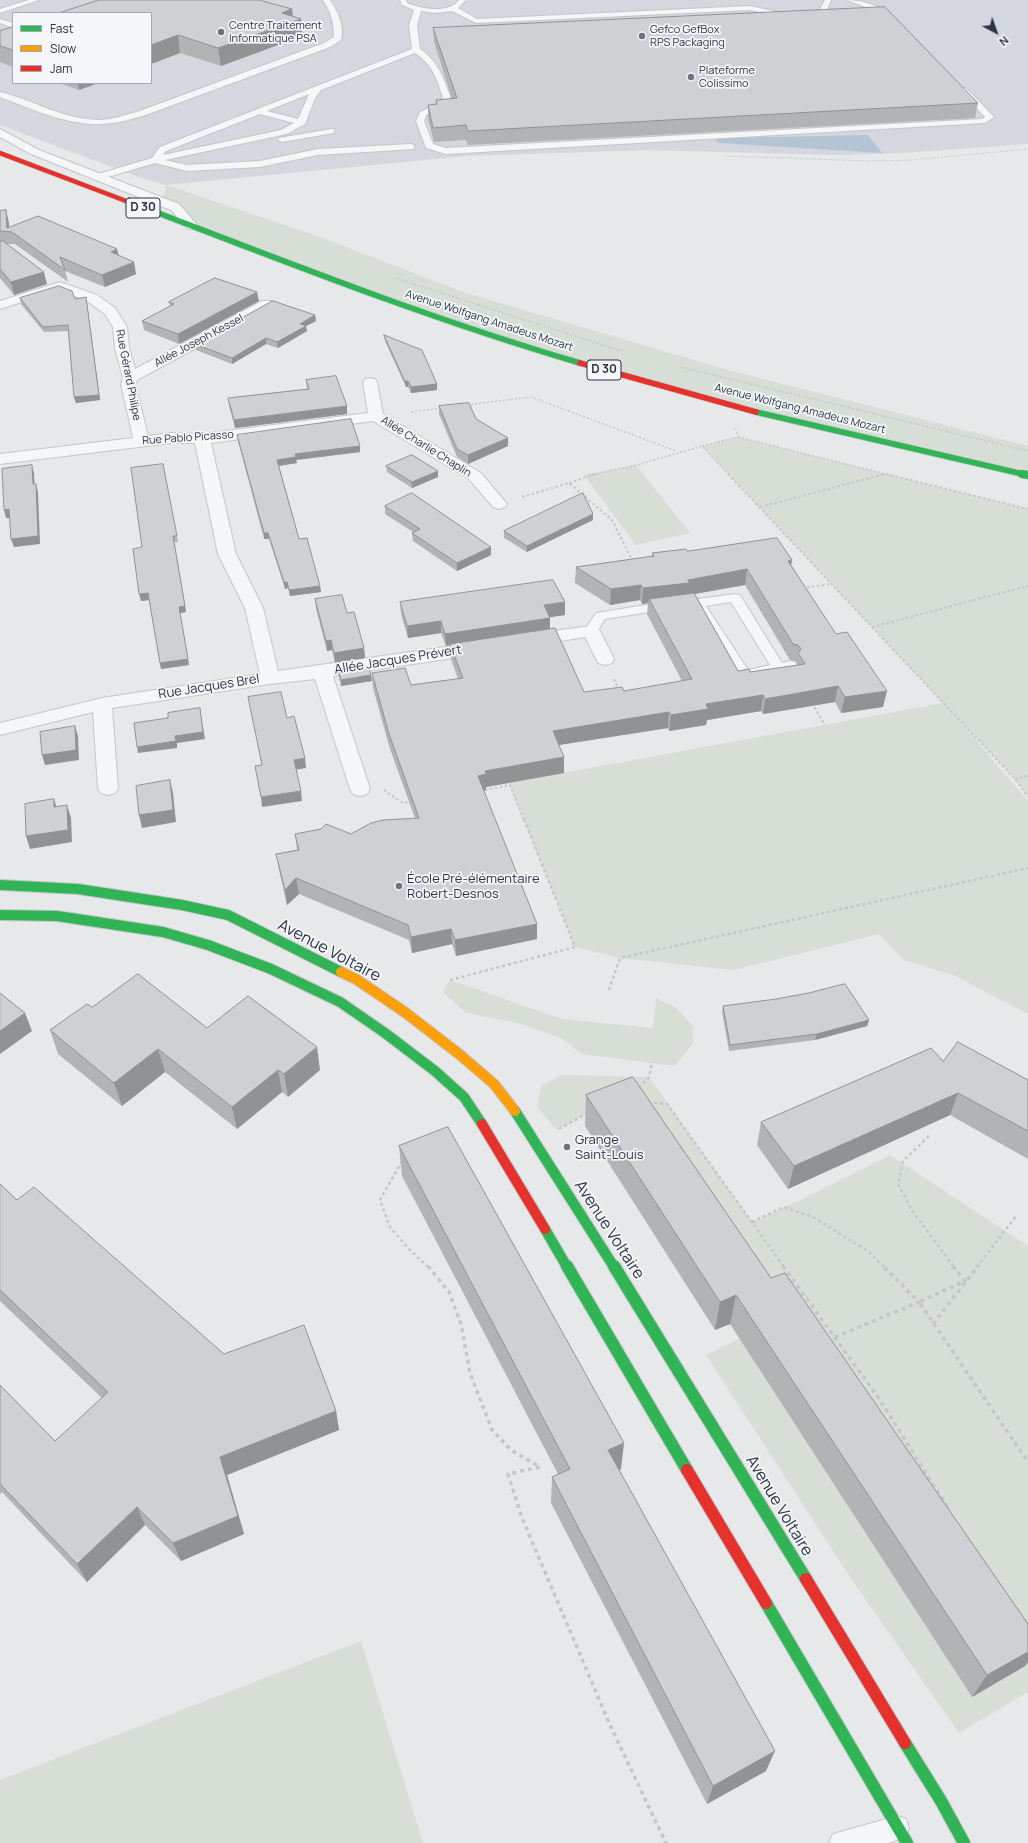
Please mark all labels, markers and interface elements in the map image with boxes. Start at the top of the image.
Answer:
legend [12,12,152,84]
north arrow [976,12,1016,52]
place label: Centre Traitement Informatique PSA [229,19,322,45]
text: Fast [50,20,74,37]
place label: Gefco GefBox RPS Packaging [650,23,725,49]
marker: Centre Traitement Informatique PSA [216,27,226,37]
marker: Gefco GefBox RPS Packaging [637,31,647,41]
text: N [996,33,1012,50]
text: Slow [50,40,76,57]
text: Jam [50,60,72,77]
place label: Plateforme Colissimo [699,64,755,90]
marker: Plateforme Colissimo [686,72,696,82]
road number: D 30 [126,198,160,218]
street label: Avenue Wolfgang Amadeus Mozart [403,288,575,354]
street label: Allée Joseph Kessel [152,312,246,370]
street label: Rue Gérard Philipe [113,328,143,422]
road number: D 30 [587,360,621,380]
street label: Avenue Wolfgang Amadeus Mozart [713,381,887,437]
street label: Allée Charlie Chaplin [378,414,474,480]
street label: Rue Pablo Picasso [142,428,234,448]
street label: Allée Jacques Prévert [333,642,463,678]
street label: Rue Jacques Brel [157,671,261,703]
place label: École Pré-élémentaire Robert-Desnos [407,871,540,902]
marker: École Pré-élémentaire Robert-Desnos [394,881,404,891]
street label: Avenue Voltaire [274,916,384,986]
place label: Grange Saint-Louis [575,1132,644,1163]
marker: Grange Saint-Louis [562,1142,572,1152]
street label: Avenue Voltaire [570,1177,648,1283]
street label: Avenue Voltaire [741,1452,817,1560]

